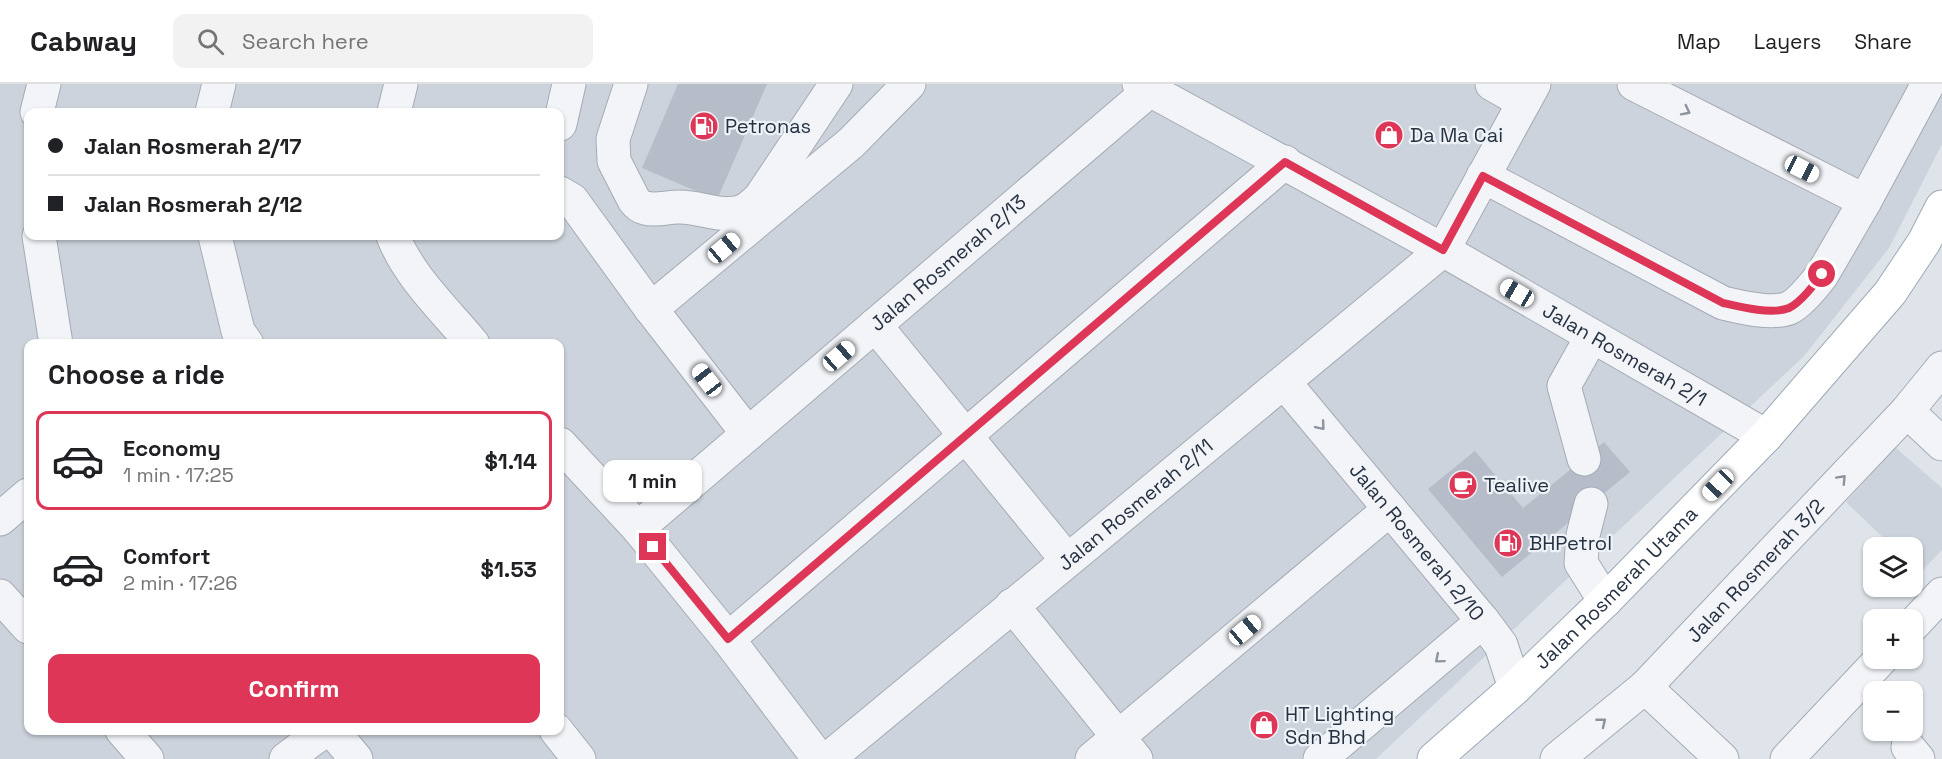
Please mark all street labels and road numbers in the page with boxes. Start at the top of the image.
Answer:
street label: Jalan Rosmerah 2/13 [865,189,1031,337]
street label: Jalan Rosmerah 2/1 [1538,297,1711,412]
street label: Jalan Rosmerah 2/11 [1053,433,1218,576]
street label: Jalan Rosmerah 2/10 [1344,457,1490,626]
street label: Jalan Rosmerah 3/2 [1681,493,1830,648]
street label: Jalan Rosmerah Utama [1529,501,1703,675]

